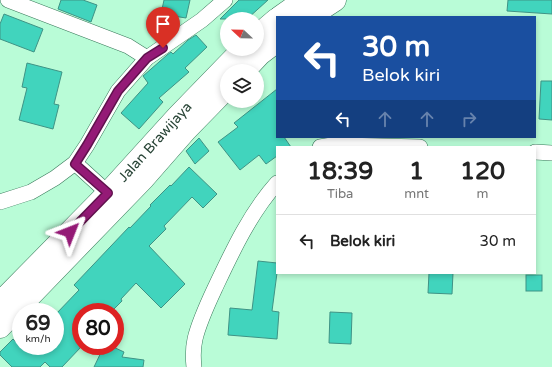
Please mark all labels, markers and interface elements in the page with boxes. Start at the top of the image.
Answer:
pin [146,7.0,180,48]
north arrow [220,12,264,56]
map controls [220,12,264,108]
icon: arrive [152,13,174,35]
text: 30 m [362,30,430,64]
icon: left [296,32,348,84]
button: layers [220,64,264,108]
text: Belok kiri [362,64,440,86]
street label: Jalan Brawijaya [115,98,195,186]
icon: left [332,108,354,130]
icon: ahead [374,108,396,130]
icon: ahead [416,108,438,130]
icon: right [458,108,480,130]
text: 18:39 [307,157,373,186]
text: 1 [409,157,424,186]
text: 120 [460,157,505,186]
text: Tiba [327,186,353,202]
text: mnt [404,186,429,202]
text: m [477,186,488,202]
position arrow [49,211,91,253]
icon: left [296,230,318,252]
text: Belok kiri [330,232,395,250]
text: 30 m [479,232,516,250]
speed limit sign: 80 [72,303,124,355]
text: 69 [25,312,51,336]
text: km/h [25,333,51,345]

